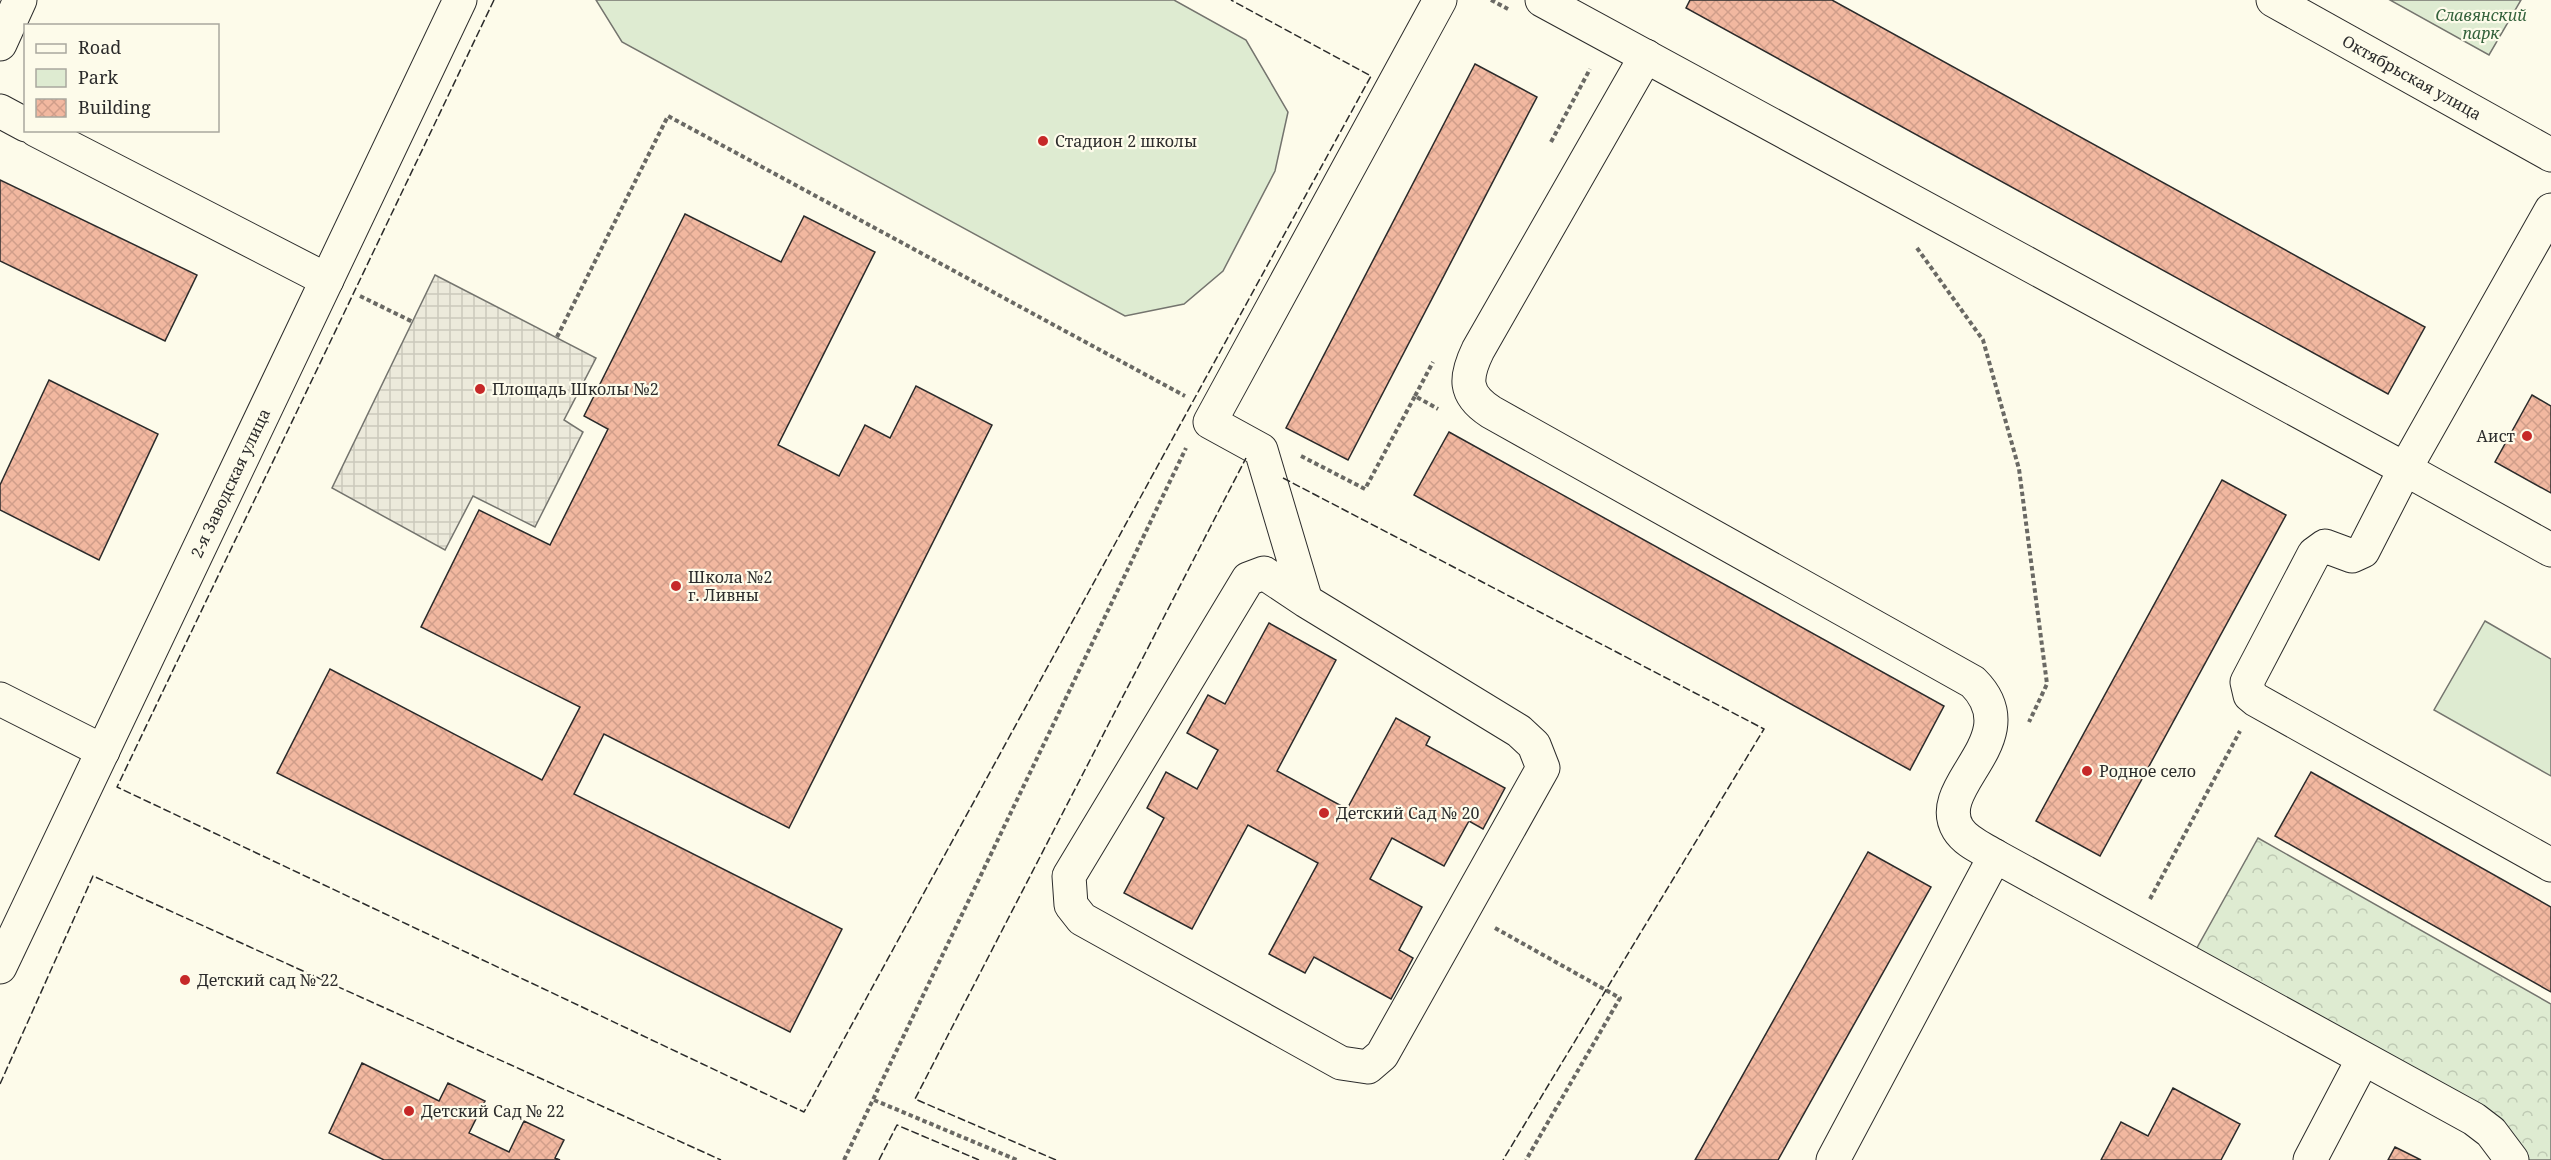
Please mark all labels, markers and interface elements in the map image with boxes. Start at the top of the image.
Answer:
park label: Славянский парк [2435,4,2527,44]
legend [24,24,219,132]
street label: Октябрьская улица [2338,30,2485,125]
text: Road [78,35,121,59]
text: Park [78,65,118,89]
text: Building [78,95,151,119]
place label: Стадион 2 школы [1055,130,1197,152]
marker: Стадион 2 школы [1036,134,1050,148]
place label: Площадь Школы №2 [492,378,659,400]
marker: Площадь Школы №2 [473,382,487,396]
street label: 2-я Заводская улица [185,405,275,561]
place label: Аист [2477,425,2516,447]
marker: Аист [2520,429,2534,443]
place label: Школа №2 г. Ливны [688,566,772,606]
marker: Школа №2 г. Ливны [669,579,683,593]
place label: Родное село [2099,760,2196,782]
marker: Родное село [2080,764,2094,778]
place label: Детский Сад № 20 [1336,802,1479,824]
marker: Детский Сад № 20 [1317,806,1331,820]
place label: Детский сад № 22 [197,969,339,991]
marker: Детский сад № 22 [178,973,192,987]
place label: Детский Сад № 22 [421,1100,564,1122]
marker: Детский Сад № 22 [402,1104,416,1118]

